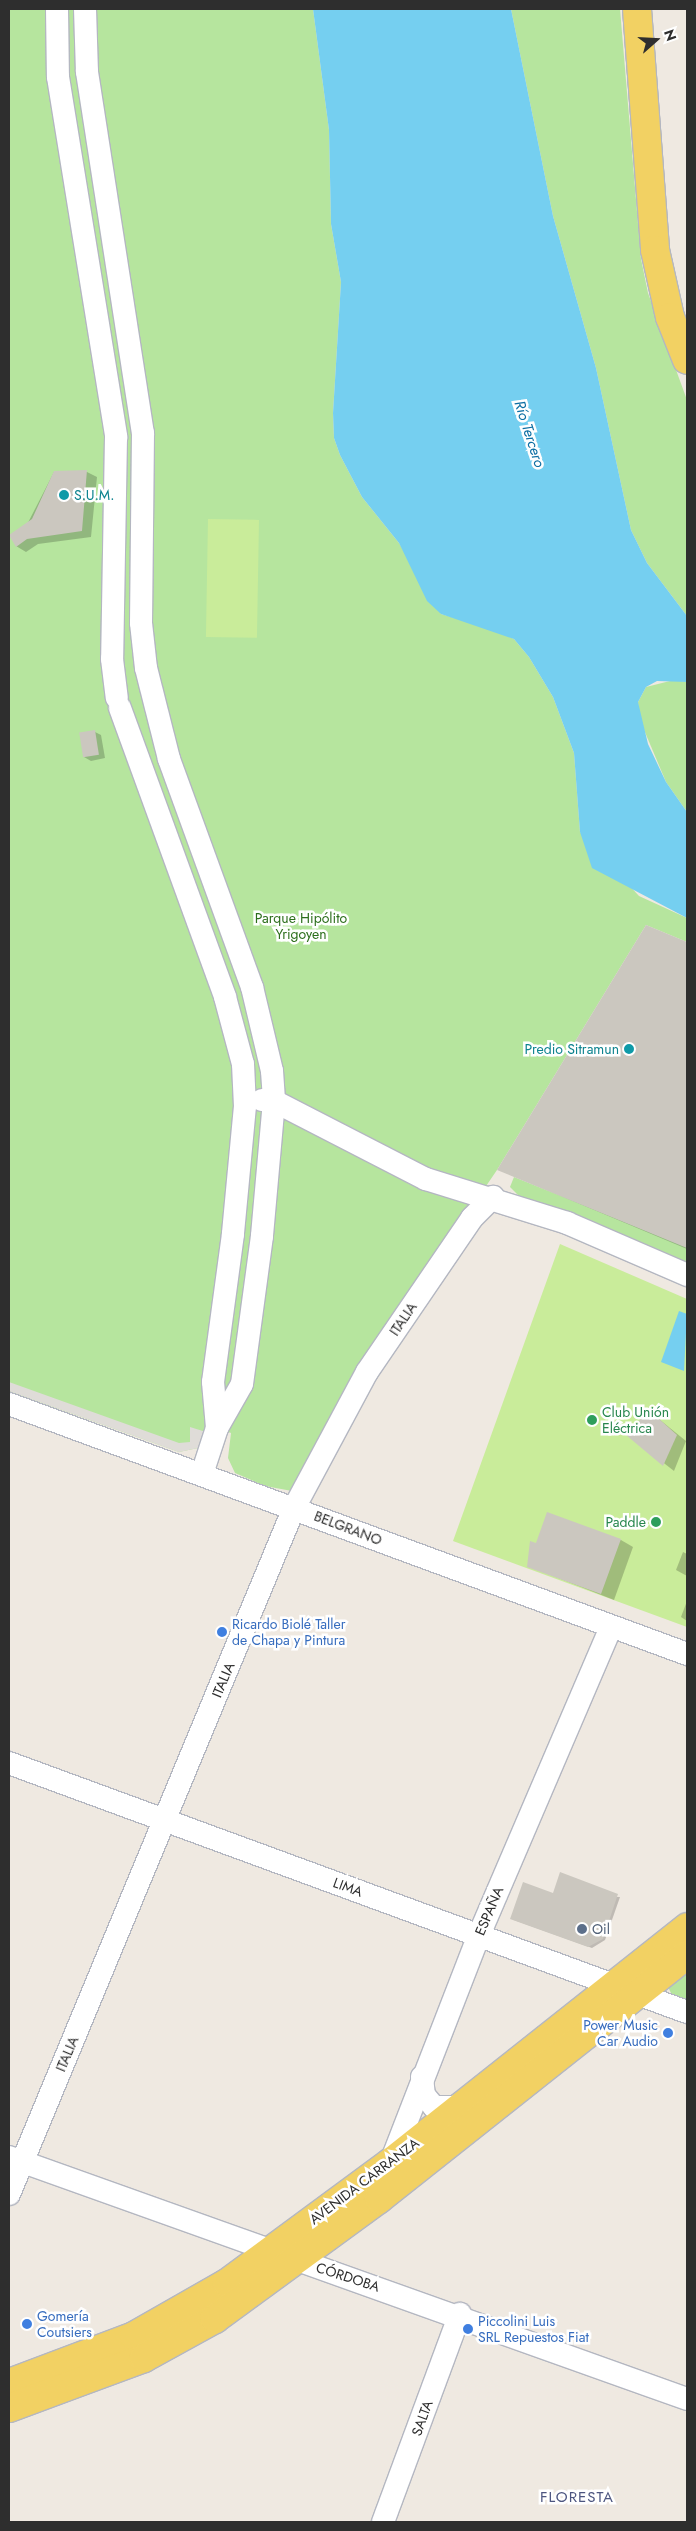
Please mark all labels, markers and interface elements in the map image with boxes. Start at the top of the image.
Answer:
north arrow [631,15,681,65]
text: N [659,27,681,44]
water label: Río Tercero [510,398,548,470]
place label: S.U.M. [74,487,114,503]
marker: S.U.M. [58,489,70,501]
park label: Parque Hipólito Yrigoyen [255,910,347,942]
place label: Predio Sitramun [525,1041,619,1057]
marker: Predio Sitramun [623,1043,635,1055]
street label: ITALIA [386,1299,420,1339]
place label: Club Unión Eléctrica [602,1404,669,1436]
marker: Club Unión Eléctrica [586,1414,598,1426]
street label: BELGRANO [312,1507,384,1549]
place label: Paddle [606,1514,646,1530]
marker: Paddle [650,1516,662,1528]
place label: Ricardo Biolé Taller de Chapa y Pintura [232,1616,346,1648]
marker: Ricardo Biolé Taller de Chapa y Pintura [216,1626,228,1638]
street label: ITALIA [208,1660,238,1700]
street label: LIMA [331,1874,365,1900]
street label: ESPAÑA [471,1884,507,1938]
place label: Oil [592,1921,610,1937]
marker: Oil [576,1923,588,1935]
place label: Power Music Car Audio [583,2017,658,2050]
marker: Power Music Car Audio [662,2027,674,2039]
street label: ITALIA [52,2034,82,2074]
street label: AVENIDA CARRANZA [306,2134,422,2228]
street label: CÓRDOBA [314,2259,382,2295]
place label: Gomería Coutsiers [37,2308,92,2340]
place label: Piccolini Luis SRL Repuestos Fiat [478,2313,589,2346]
marker: Gomería Coutsiers [21,2318,33,2330]
marker: Piccolini Luis SRL Repuestos Fiat [462,2323,474,2335]
street label: SALTA [408,2398,436,2438]
district label: FLORESTA [539,2489,615,2507]

